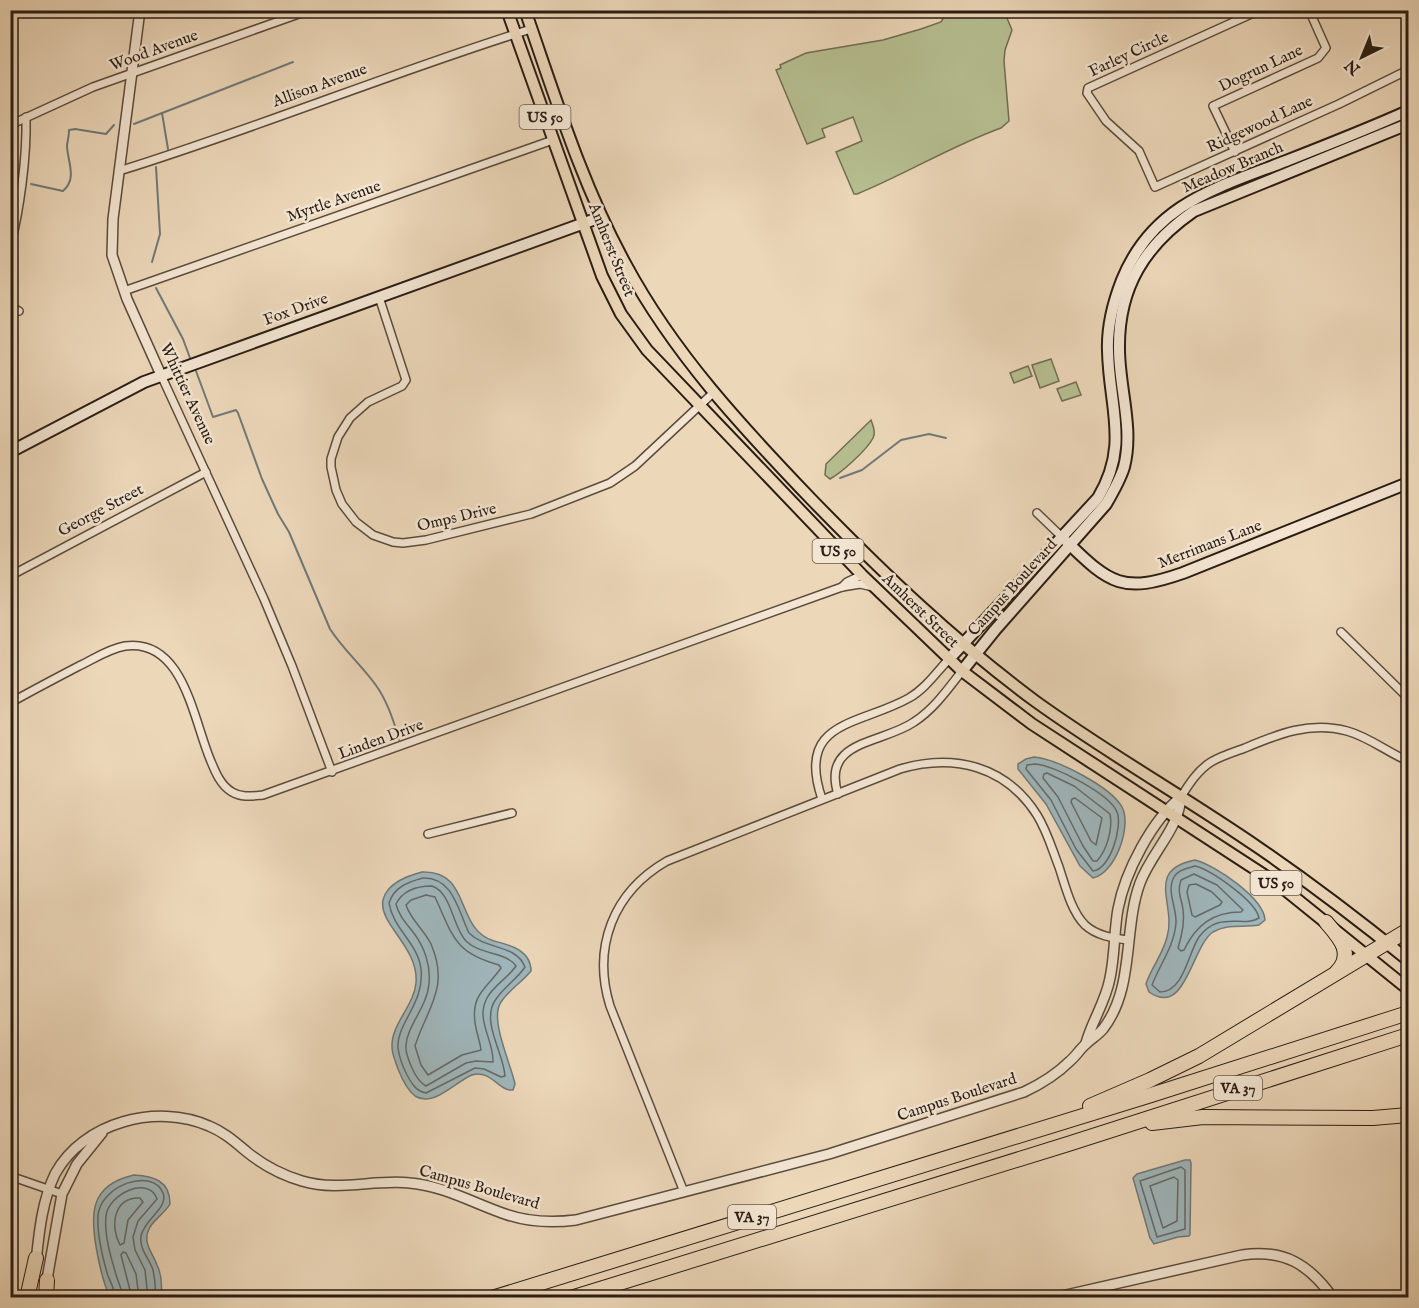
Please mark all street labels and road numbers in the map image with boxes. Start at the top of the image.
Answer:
street label: Wood Avenue [107,26,201,76]
street label: Farley Circle [1086,28,1172,82]
street label: Dogrun Lane [1216,41,1306,97]
street label: Allison Avenue [269,60,370,113]
street label: Ridgewood Lane [1204,92,1316,158]
road number: US 50 [520,105,570,129]
street label: Meadow Branch [1180,138,1287,198]
street label: Myrtle Avenue [284,177,384,227]
street label: Amherst Street [583,199,639,300]
street label: Fox Drive [261,289,331,331]
street label: Whittier Avenue [155,340,219,448]
street label: George Street [55,480,148,542]
street label: Omps Drive [415,499,499,537]
street label: Merrimans Lane [1155,516,1265,574]
street label: Campus Boulevard [964,535,1062,641]
road number: US 50 [812,539,864,563]
street label: Amherst Street [877,569,963,653]
street label: Linden Drive [336,715,426,765]
road number: US 50 [1250,871,1302,895]
street label: Campus Boulevard [895,1069,1020,1127]
road number: VA 37 [1214,1076,1262,1100]
street label: Campus Boulevard [417,1161,542,1215]
road number: VA 37 [728,1205,776,1229]

